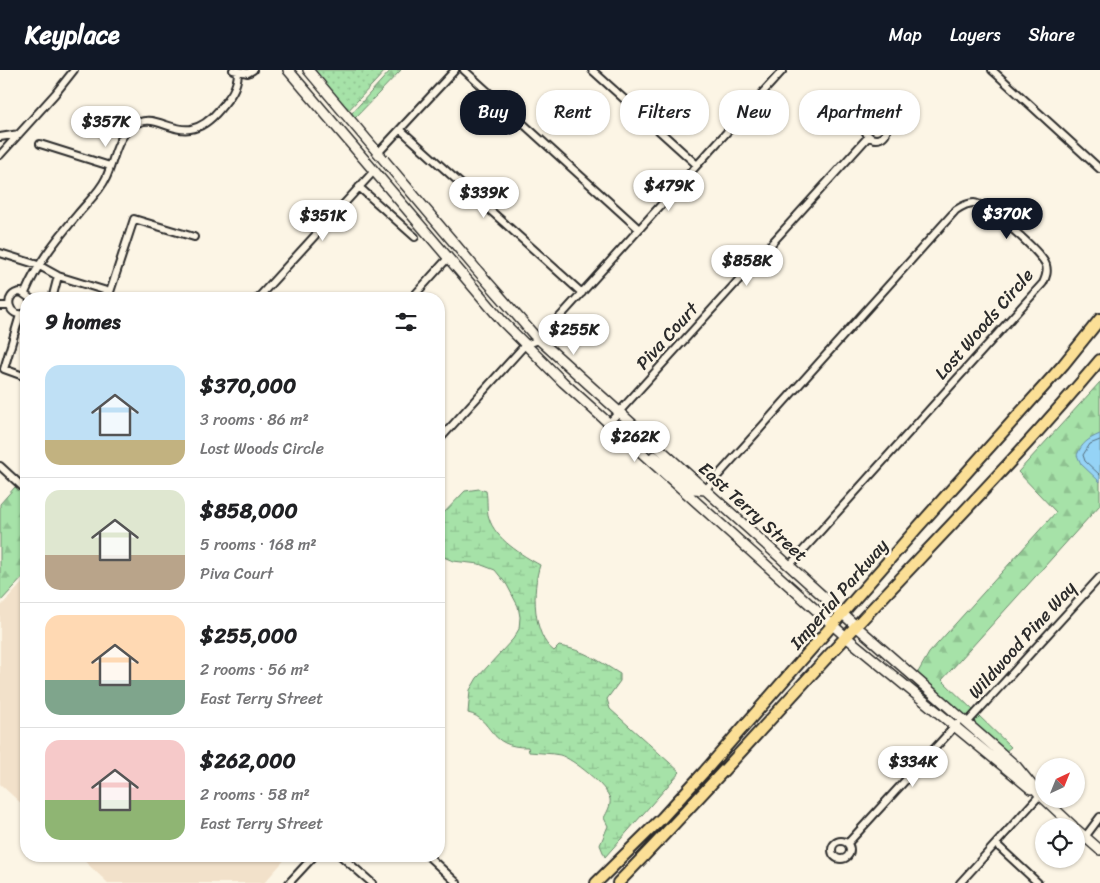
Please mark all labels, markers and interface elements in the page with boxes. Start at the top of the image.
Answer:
text: Keyplace [25,14,120,56]
text: Map [889,19,922,51]
text: Layers [950,19,1001,51]
text: Share [1029,19,1075,51]
chip: Buy [460,90,526,135]
chip: Rent [536,90,610,135]
chip: Filters [620,90,709,135]
chip: New [719,90,789,135]
chip: Apartment [799,90,920,135]
pin: $357K [71,106,141,148]
text: $357K [82,107,130,136]
pin: $479K [634,170,704,212]
text: $479K [644,171,694,200]
pin: $339K [449,176,519,219]
text: $339K [460,178,508,207]
pin: $370K [972,198,1042,240]
text: $370K [983,199,1031,228]
pin: $351K [288,200,358,242]
text: $351K [300,201,346,230]
pin: $858K [712,244,782,287]
text: $858K [722,246,772,275]
street label: Lost Woods Circle [926,261,1042,387]
street label: Piva Court [628,294,707,377]
text: 9 homes [45,303,121,341]
icon: filters [392,308,420,336]
pin: $255K [539,314,609,356]
text: $255K [549,315,599,344]
text: $370,000 [200,367,296,405]
icon: home [85,385,145,445]
text: 3 rooms · 86 m² [200,405,309,434]
pin: $262K [600,420,670,463]
text: $262K [611,422,659,451]
text: Lost Woods Circle [200,434,324,463]
street label: East Terry Street [691,454,815,570]
text: $858,000 [200,492,298,530]
icon: home [85,510,145,570]
text: 5 rooms · 168 m² [200,530,317,559]
street label: Imperial Parkway [781,531,897,658]
text: Piva Court [200,559,273,588]
street label: Wildwood Pine Way [960,573,1085,706]
text: $255,000 [200,617,297,655]
icon: home [85,635,145,695]
text: 2 rooms · 56 m² [200,655,309,684]
text: East Terry Street [200,684,323,713]
text: $262,000 [200,742,296,780]
pin: $334K [878,746,948,788]
text: $334K [889,747,937,776]
north arrow [1035,758,1085,808]
map controls [1035,758,1085,868]
icon: home [85,760,145,820]
text: 2 rooms · 58 m² [200,780,310,809]
text: East Terry Street [200,809,323,838]
button: locate [1035,818,1085,868]

